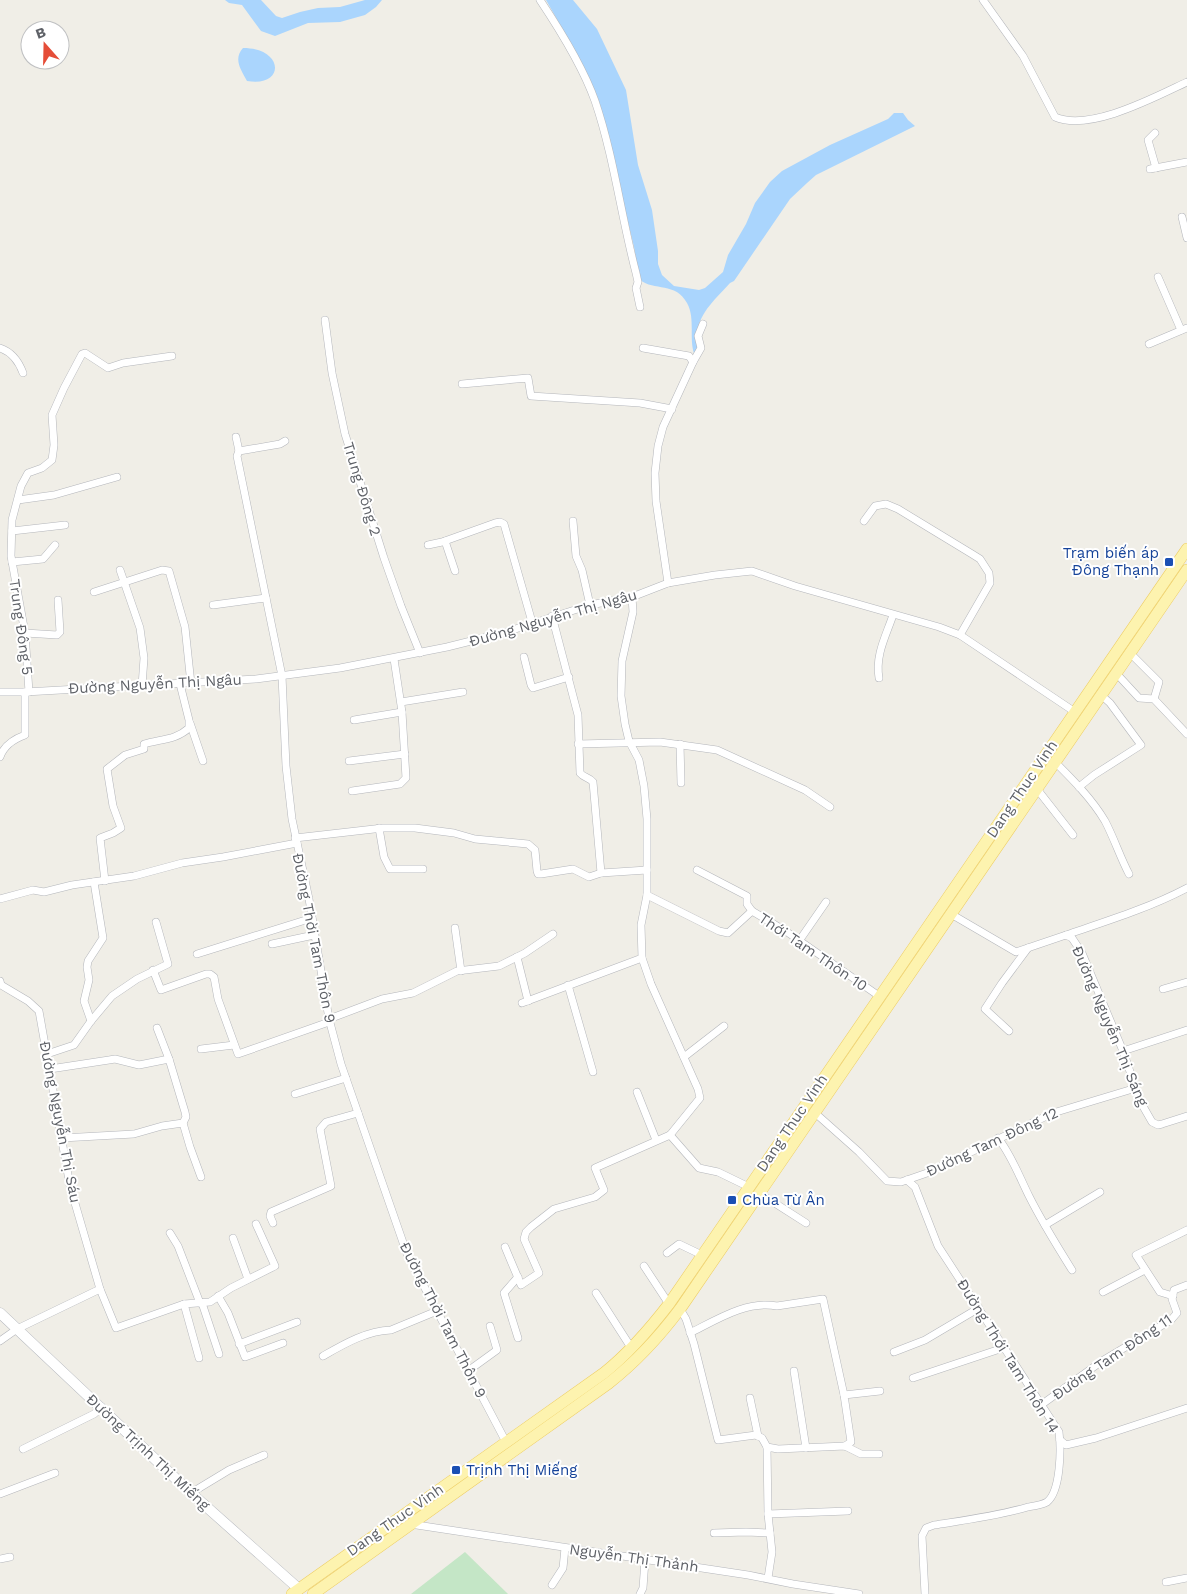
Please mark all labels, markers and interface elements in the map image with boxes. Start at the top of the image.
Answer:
north arrow [20,20,70,70]
text: B [33,23,48,42]
street label: Trung Đông 2 [339,440,385,538]
place label: Trạm biến áp Đông Thạnh [1063,544,1159,579]
marker: Trạm biến áp Đông Thạnh [1163,556,1175,568]
street label: Trung Đông 5 [5,578,37,676]
street label: Đường Nguyễn Thị Ngâu [467,584,639,651]
street label: Đường Nguyễn Thị Ngâu [68,669,242,698]
street label: Dang Thuc Vinh [983,737,1061,841]
street label: Đường Thời Tam Thôn 9 [289,851,339,1025]
street label: Thới Tam Thôn 10 [755,909,871,995]
street label: Đường Nguyễn Thị Sáng [1068,943,1153,1109]
street label: Đường Nguyễn Thị Sáu [35,1039,86,1204]
street label: Dang Thuc Vinh [753,1071,831,1175]
street label: Đường Tam Đông 12 [923,1104,1061,1180]
place label: Chùa Từ Ân [742,1191,825,1209]
marker: Chùa Từ Ân [726,1194,738,1206]
street label: Đường Thời Tam Thôn 9 [396,1239,490,1401]
street label: Đường Thới Tam Thôn 14 [953,1276,1063,1436]
street label: Đường Tam Đông 11 [1049,1310,1175,1404]
street label: Đường Trịnh Thị Miếng [82,1390,214,1514]
place label: Trịnh Thị Miếng [466,1461,577,1479]
marker: Trịnh Thị Miếng [450,1464,462,1476]
street label: Dang Thuc Vinh [343,1480,447,1560]
street label: Nguyễn Thị Thảnh [568,1539,700,1576]

